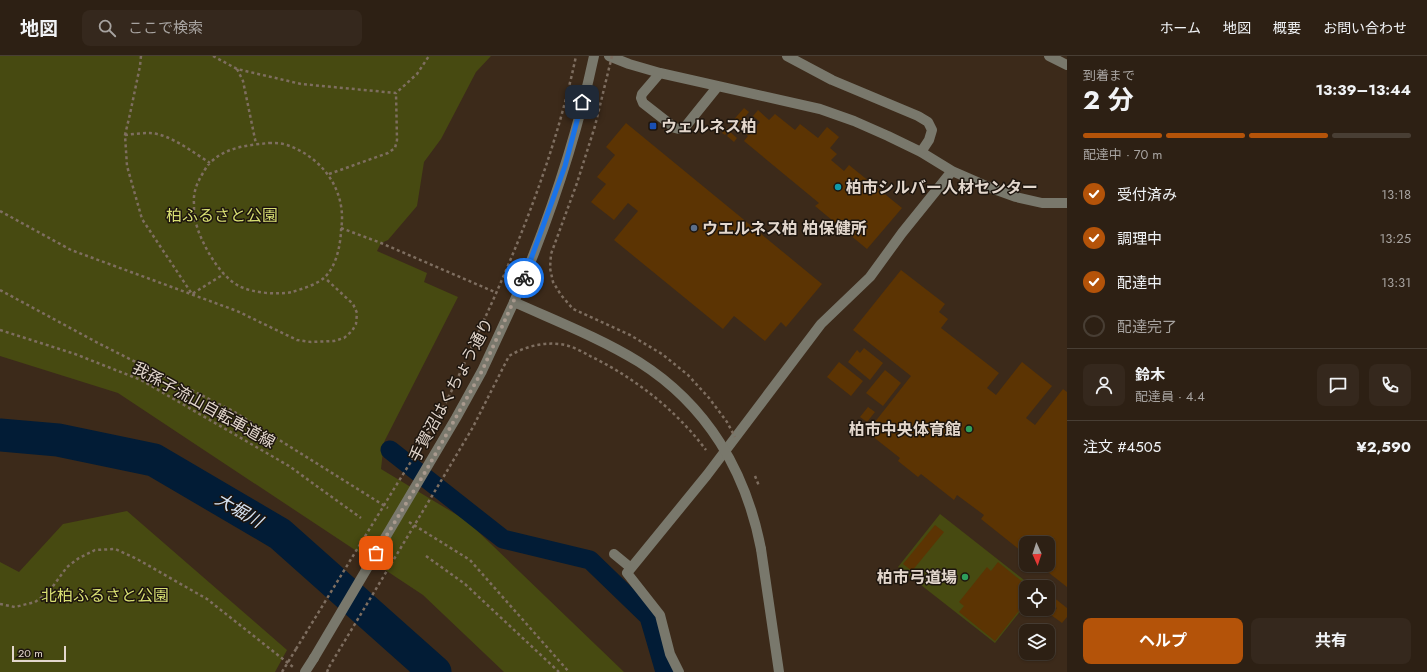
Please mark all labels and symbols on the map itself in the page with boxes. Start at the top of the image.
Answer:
pin [565,85,599,119]
place label: ウェルネス柏 [661,115,757,138]
marker: ウェルネス柏 [648,121,658,131]
place label: 柏市シルバー人材センター [846,176,1038,199]
marker: 柏市シルバー人材センター [833,182,843,192]
park label: 柏ふるさと公園 [166,204,278,227]
place label: ウエルネス柏 柏保健所 [702,217,867,240]
marker: ウエルネス柏 柏保健所 [689,223,699,233]
courier [504,258,544,298]
street label: 手賀沼はくちょう通り [403,314,499,466]
street label: 我孫子流山自転車道線 [128,356,280,454]
place label: 柏市中央体育館 [849,418,961,441]
marker: 柏市中央体育館 [964,424,974,434]
water label: 大堀川 [211,487,269,534]
pin [359,536,393,570]
north arrow [1019,536,1055,572]
place label: 柏市弓道場 [877,566,957,589]
marker: 柏市弓道場 [960,572,970,582]
park label: 北柏ふるさと公園 [41,584,169,607]
scale bar [12,644,66,663]

